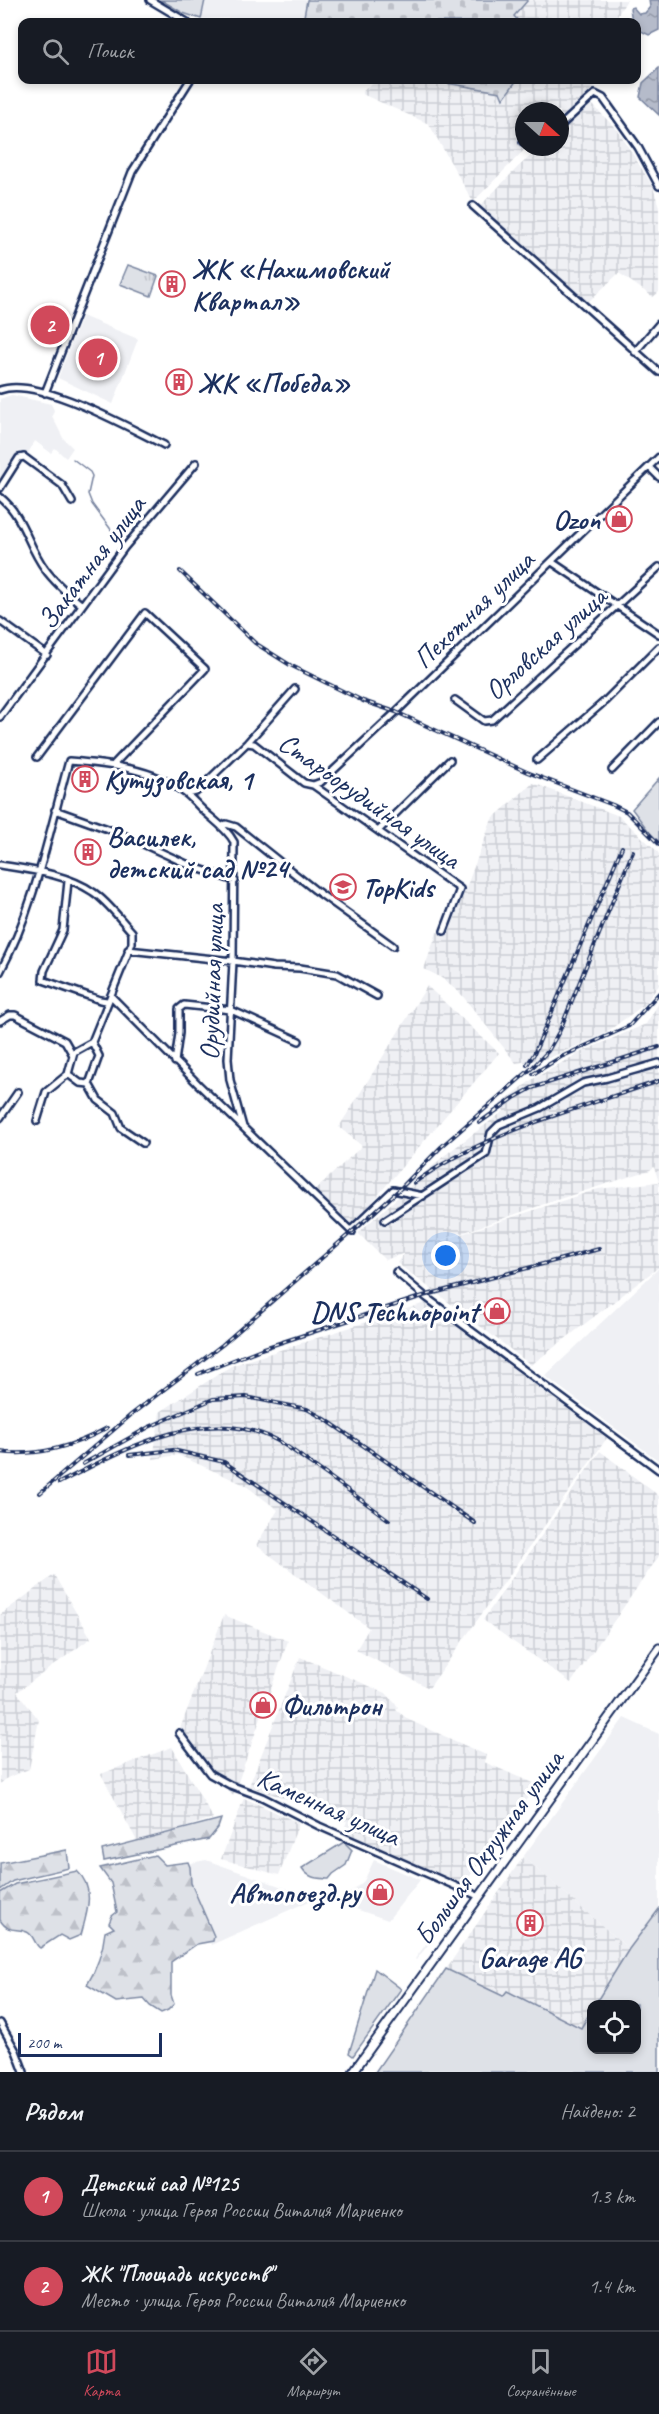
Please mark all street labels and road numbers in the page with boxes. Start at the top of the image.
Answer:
street label: Закатная улица [30,487,154,636]
street label: Пехотная улица [405,542,543,676]
street label: Орловская улица [477,578,616,707]
street label: Староорудийная улица [272,725,469,877]
street label: Орудийная улица [191,901,232,1061]
street label: Большая Окружная улица [406,1741,572,1952]
street label: Каменная улица [252,1759,407,1854]

